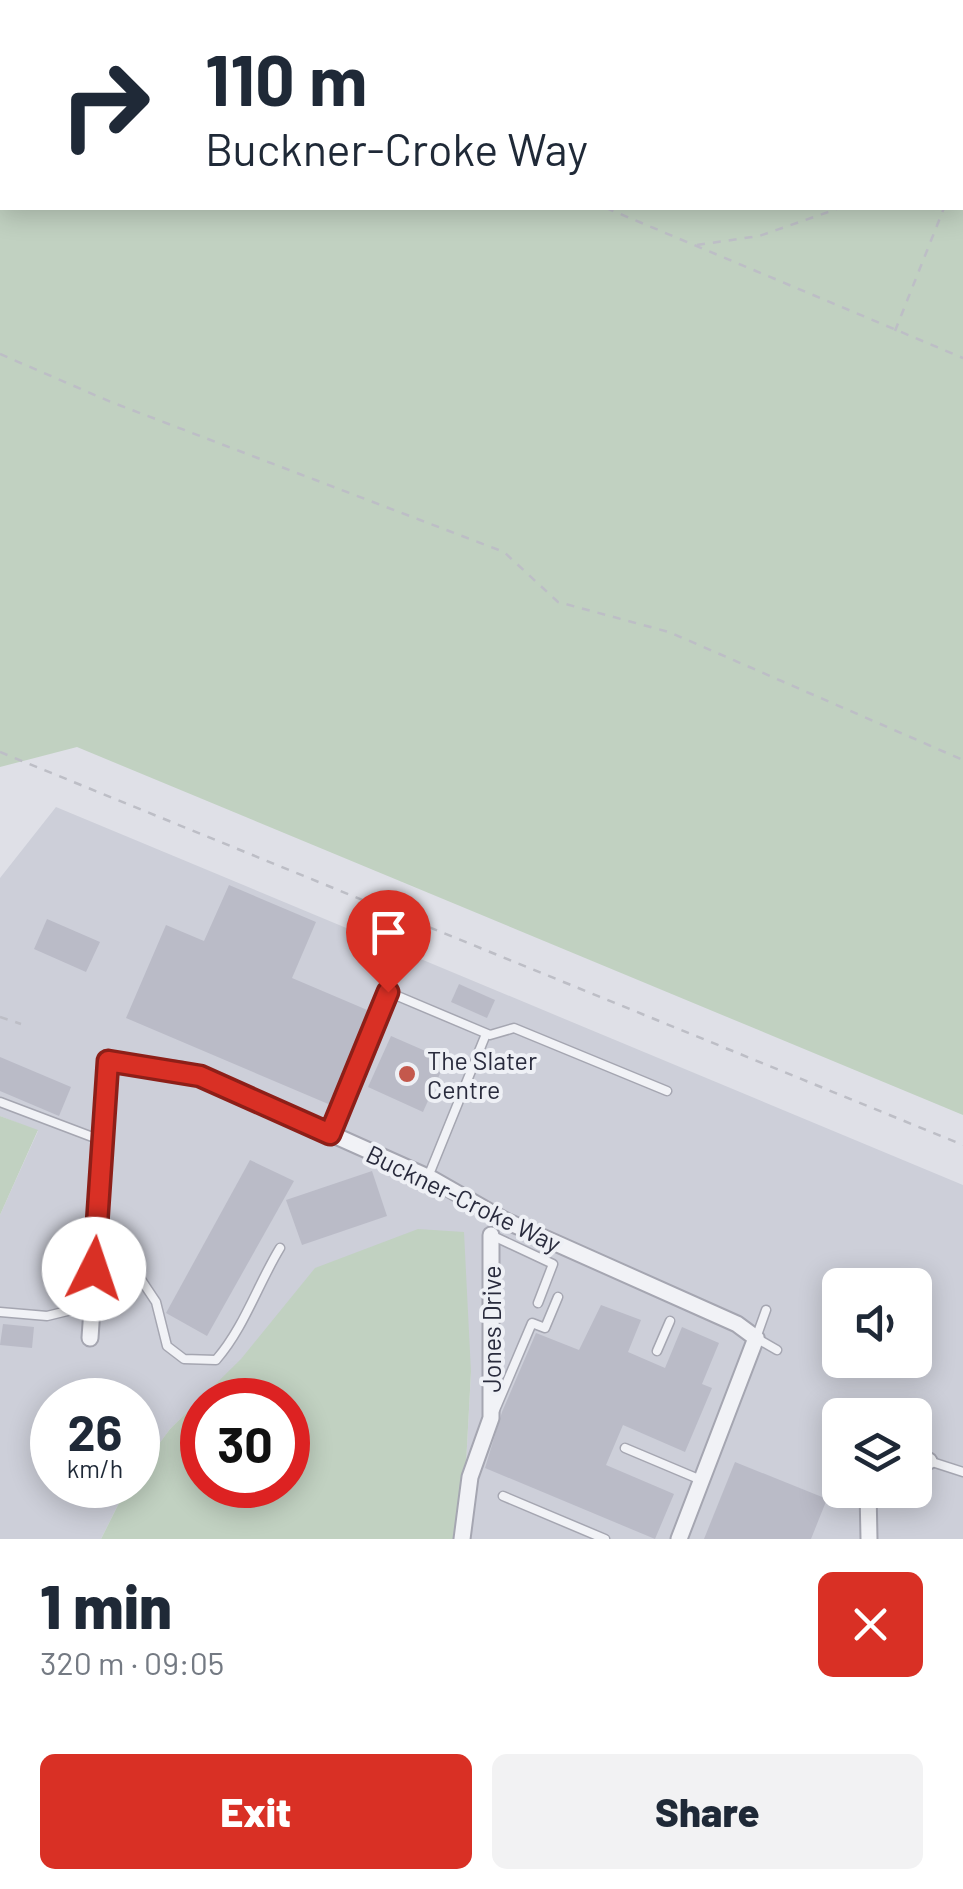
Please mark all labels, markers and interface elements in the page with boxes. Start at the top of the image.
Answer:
text: 110 m [205,36,367,120]
icon: right [40,40,170,170]
text: Buckner-Croke Way [205,121,588,175]
pin [346,890,431,993]
icon: arrive [361,905,416,960]
place label: The Slater Centre [427,1045,537,1104]
marker: The Slater Centre [396,1063,418,1085]
street label: Buckner-Croke Way [362,1138,566,1258]
position arrow [42,1217,146,1321]
street label: Jones Drive [476,1265,506,1393]
map controls [822,1268,932,1508]
button: sound [822,1268,932,1378]
speed limit sign: 30 [180,1378,310,1508]
button: layers [822,1398,932,1508]
text: 26 [68,1401,122,1461]
text: km/h [67,1453,123,1483]
text: 1 min [40,1569,172,1641]
button: close [818,1572,923,1677]
text: 320 m · 09:05 [40,1643,224,1681]
button: Exit [40,1754,472,1869]
button: Share [492,1754,923,1869]

